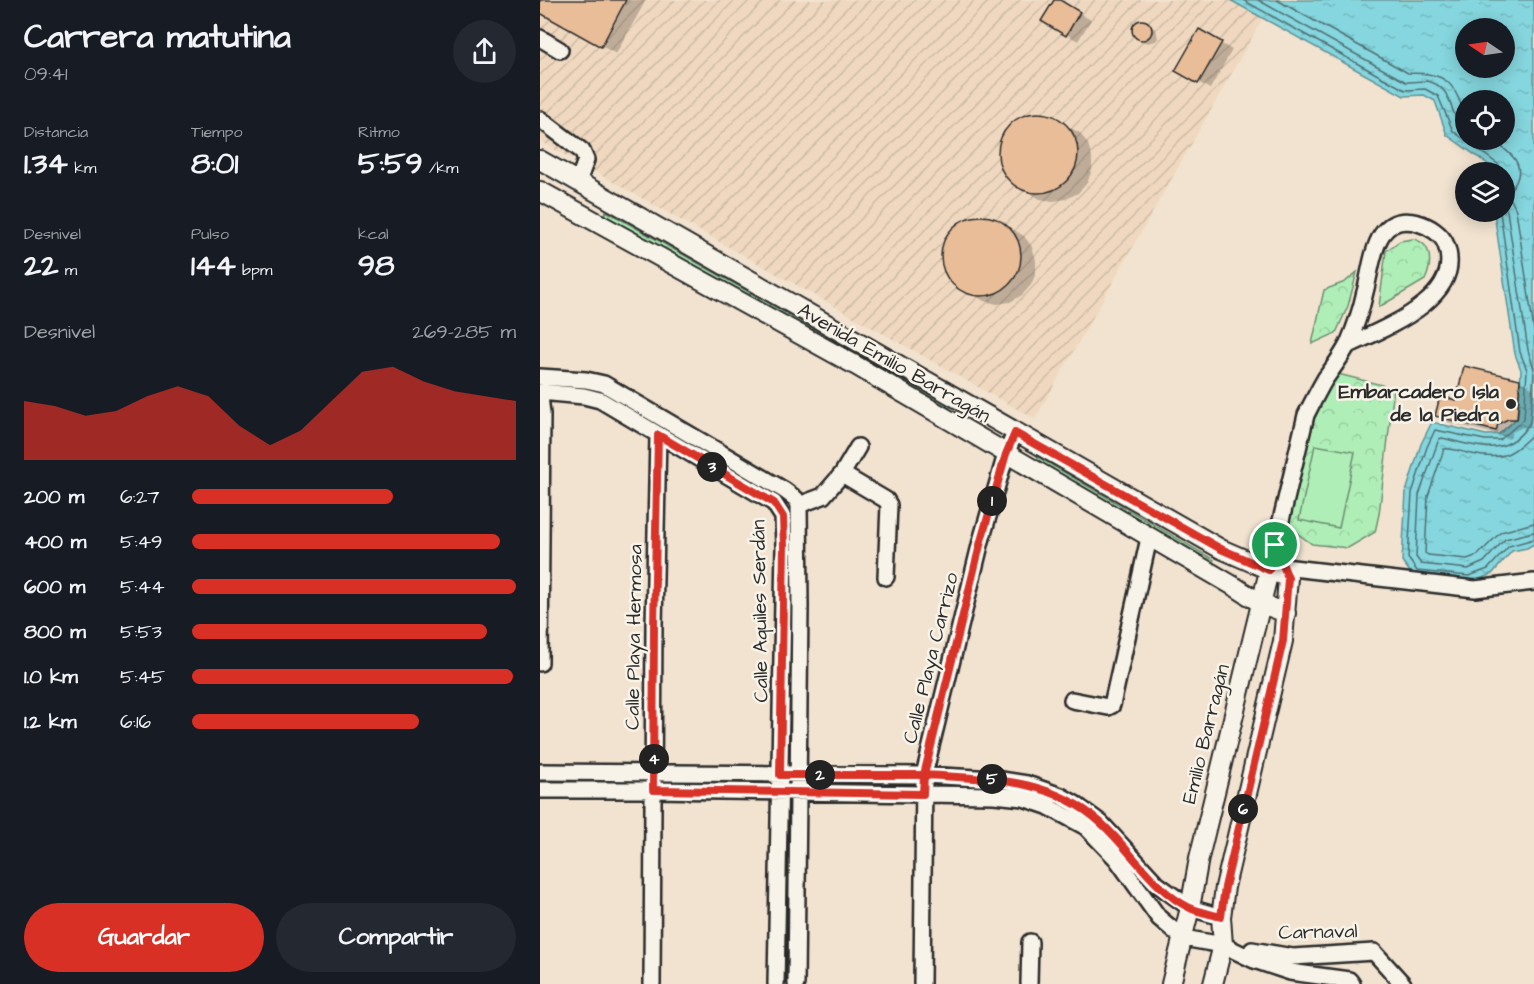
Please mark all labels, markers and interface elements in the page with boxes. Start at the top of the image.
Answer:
text: Carrera matutina [24,14,291,60]
north arrow [1455,18,1515,78]
map controls [1455,18,1515,222]
button: share [453,20,516,83]
text: 09:41 [24,60,68,88]
button: locate [1455,90,1515,150]
text: Distancia [24,121,88,143]
text: Tiempo [191,121,242,143]
text: Ritmo [358,121,400,143]
text: 1.34 [24,143,68,185]
text: 8:01 [191,143,238,185]
text: 5:59 [358,143,423,185]
text: km [68,157,96,179]
text: /km [423,157,459,179]
button: layers [1455,162,1515,222]
text: Desnivel [24,223,81,245]
text: Pulso [191,223,229,245]
text: kcal [358,223,389,245]
text: 22 [24,245,58,287]
text: 144 [191,245,236,287]
text: 98 [358,245,395,287]
text: m [58,259,77,281]
text: bpm [236,259,272,281]
street label: Avenida Emilio Barragán [792,296,996,431]
text: Desnivel [24,318,95,346]
text: 269–285 m [412,318,516,346]
place label: Embarcadero Isla de la Piedra [1339,378,1500,429]
marker: Embarcadero Isla de la Piedra [1504,397,1518,411]
pin: 3 [697,452,727,482]
text: 3 [708,456,716,478]
text: 200 m [24,483,84,511]
text: 6:27 [120,483,160,511]
pin: 1 [977,486,1007,516]
text: 1 [991,490,993,512]
street label: Calle Aquiles Serdán [744,519,776,703]
pin [1249,519,1300,570]
text: 400 m [24,528,86,556]
text: 5:49 [120,528,163,556]
icon: arrive [1258,528,1291,561]
street label: Calle Playa Hermosa [618,544,651,730]
street label: Calle Playa Carrizo [896,570,967,747]
text: 600 m [24,573,85,601]
text: 5:44 [120,573,165,601]
text: 800 m [24,618,86,646]
text: 5:53 [120,618,162,646]
street label: Emilio Barragán [1175,661,1238,807]
text: 1.0 km [24,663,78,691]
text: 5:45 [120,663,165,691]
text: 1.2 km [24,708,77,736]
text: 6:16 [120,708,151,736]
pin: 4 [639,744,669,774]
text: 4 [649,748,659,770]
pin: 2 [805,760,835,790]
text: 2 [815,764,825,786]
pin: 5 [977,764,1007,794]
text: 5 [986,768,998,790]
pin: 6 [1228,794,1258,824]
text: 6 [1238,798,1248,820]
button: Guardar [24,903,264,972]
button: Compartir [276,903,516,972]
street label: Carnaval [1278,917,1358,947]

